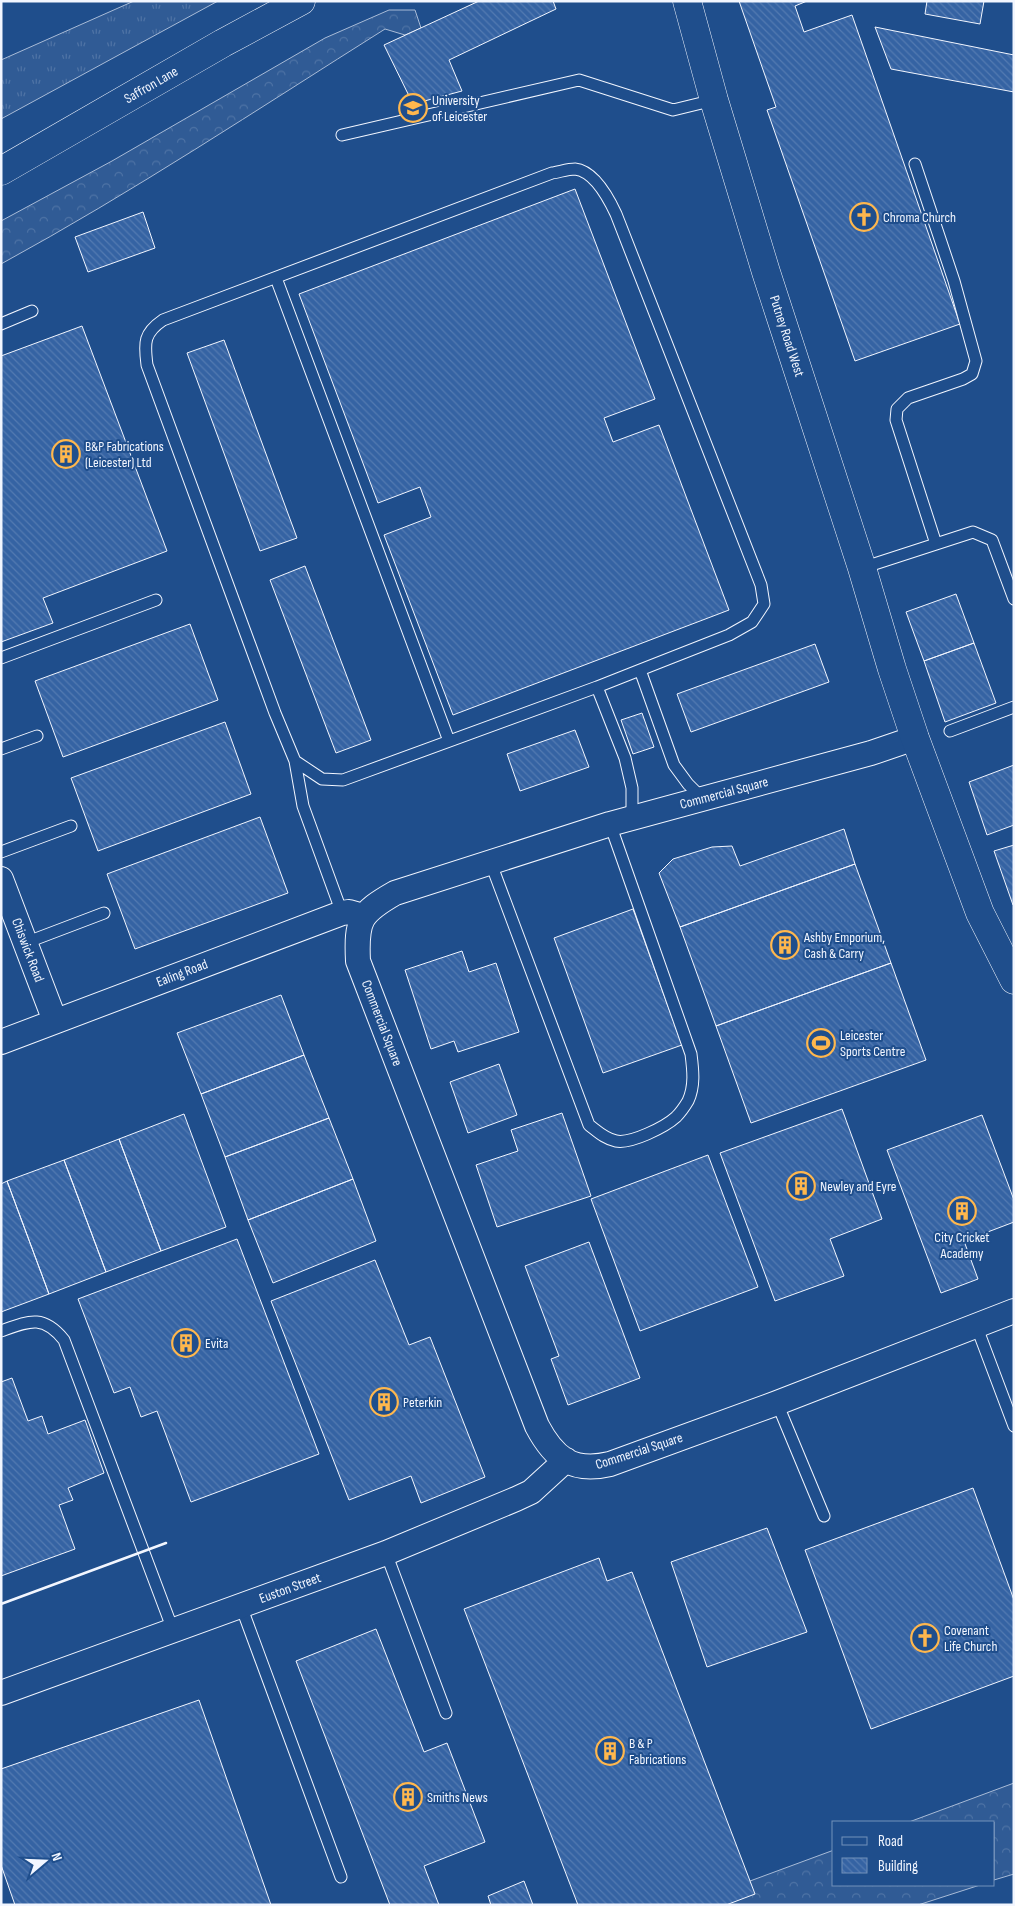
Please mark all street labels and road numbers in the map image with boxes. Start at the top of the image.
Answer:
street label: Saffron Lane [121,63,181,107]
street label: Putney Road West [766,293,808,379]
street label: Commercial Square [678,773,770,813]
street label: Chiswick Road [8,915,48,985]
street label: Ealing Road [154,955,210,991]
street label: Commercial Square [358,978,406,1068]
street label: Commercial Square [593,1429,685,1473]
street label: Euston Street [257,1569,323,1607]

